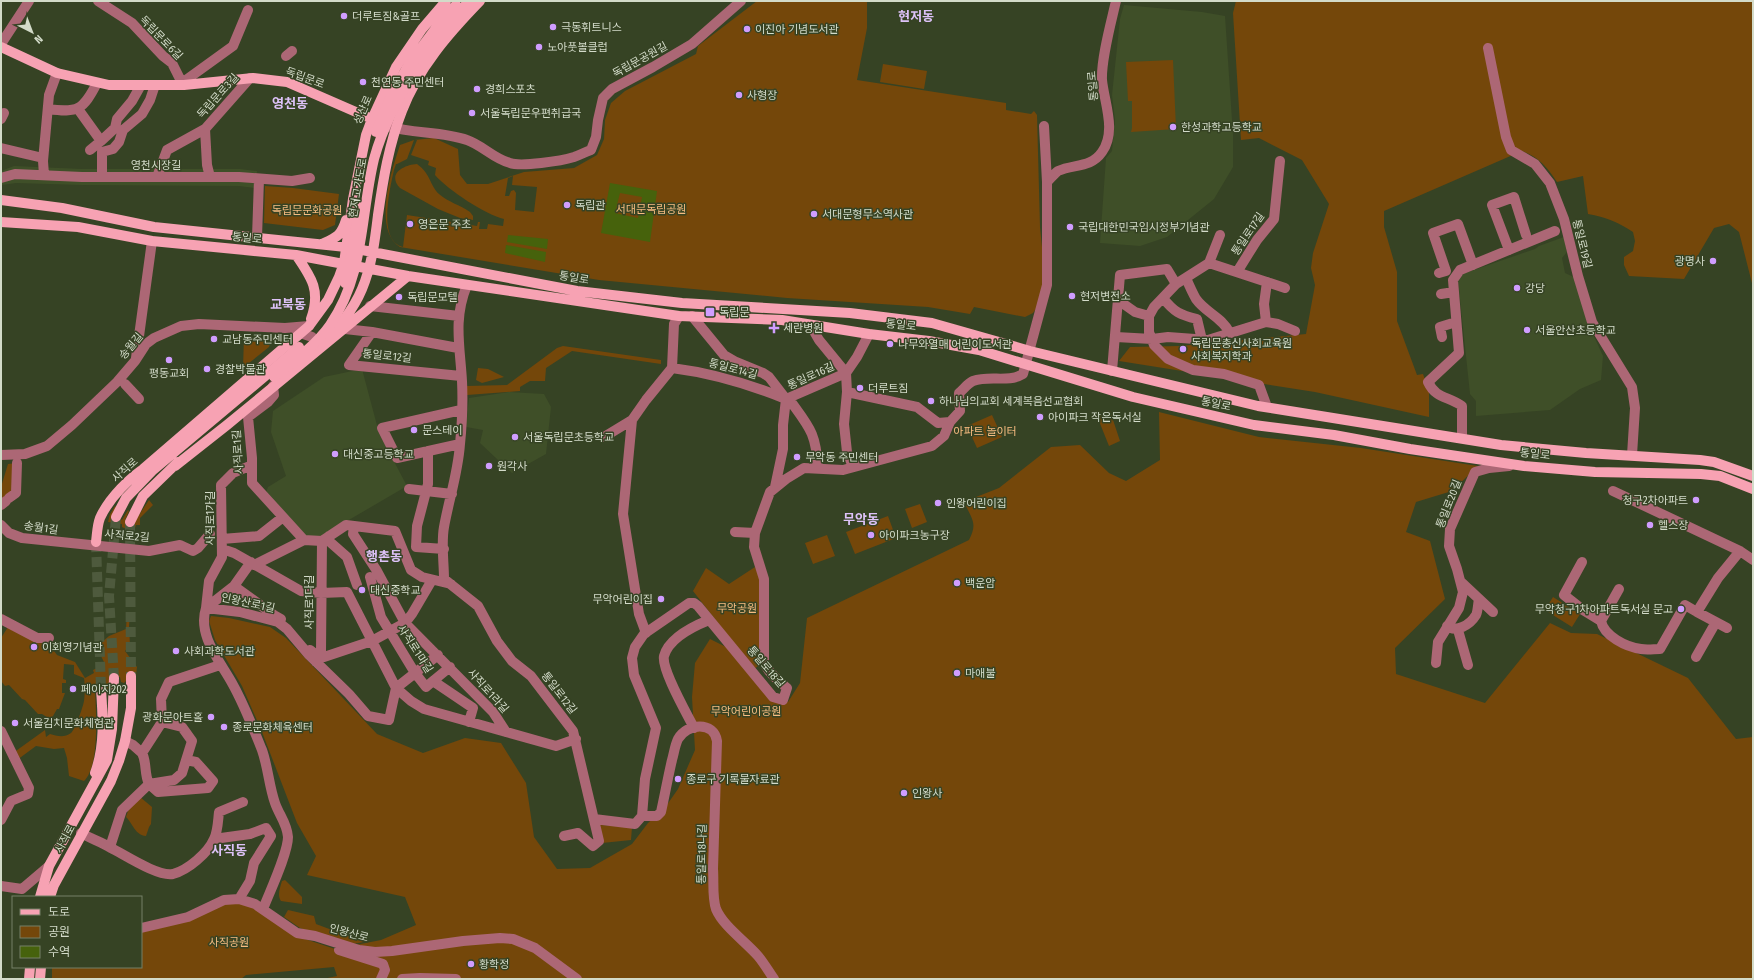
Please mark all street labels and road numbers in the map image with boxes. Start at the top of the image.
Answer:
street label: 독립문로6길 [137,13,185,63]
street label: 독립문공원길 [610,40,670,80]
street label: 독립문로 [284,65,326,91]
street label: 통일로 [1085,70,1101,102]
street label: 독립문로3길 [195,71,241,121]
street label: 성산로 [351,93,375,127]
street label: 현저고가도로 [346,157,370,219]
street label: 영천시장길 [131,159,181,172]
street label: 통일로17길 [1229,210,1267,258]
street label: 통일로19길 [1570,218,1594,270]
street label: 통일로 [231,230,263,246]
street label: 통일로 [558,269,590,287]
street label: 통일로 [885,317,917,333]
street label: 송월길 [116,330,146,362]
street label: 통일로12길 [362,347,412,365]
street label: 통일로14길 [707,356,759,382]
street label: 통일로16길 [785,360,837,392]
street label: 통일로 [1200,394,1232,414]
street label: 사직로1길 [230,429,246,475]
street label: 통일로 [1519,446,1551,462]
street label: 사직로 [109,455,141,485]
street label: 통일로20길 [1434,478,1464,530]
street label: 사직로1가길 [204,491,217,545]
street label: 송월1길 [23,519,59,537]
street label: 사직로2길 [104,528,150,544]
street label: 사직로1다길 [303,575,316,629]
street label: 인왕산로1길 [220,591,276,615]
street label: 사직로1마길 [395,622,435,676]
street label: 통일로18길 [745,644,787,690]
street label: 사직로1라길 [465,666,511,716]
street label: 통일로12길 [539,669,579,717]
street label: 사직로 [52,823,78,855]
street label: 통일로18나길 [695,824,709,884]
street label: 인왕산로 [328,921,370,945]

